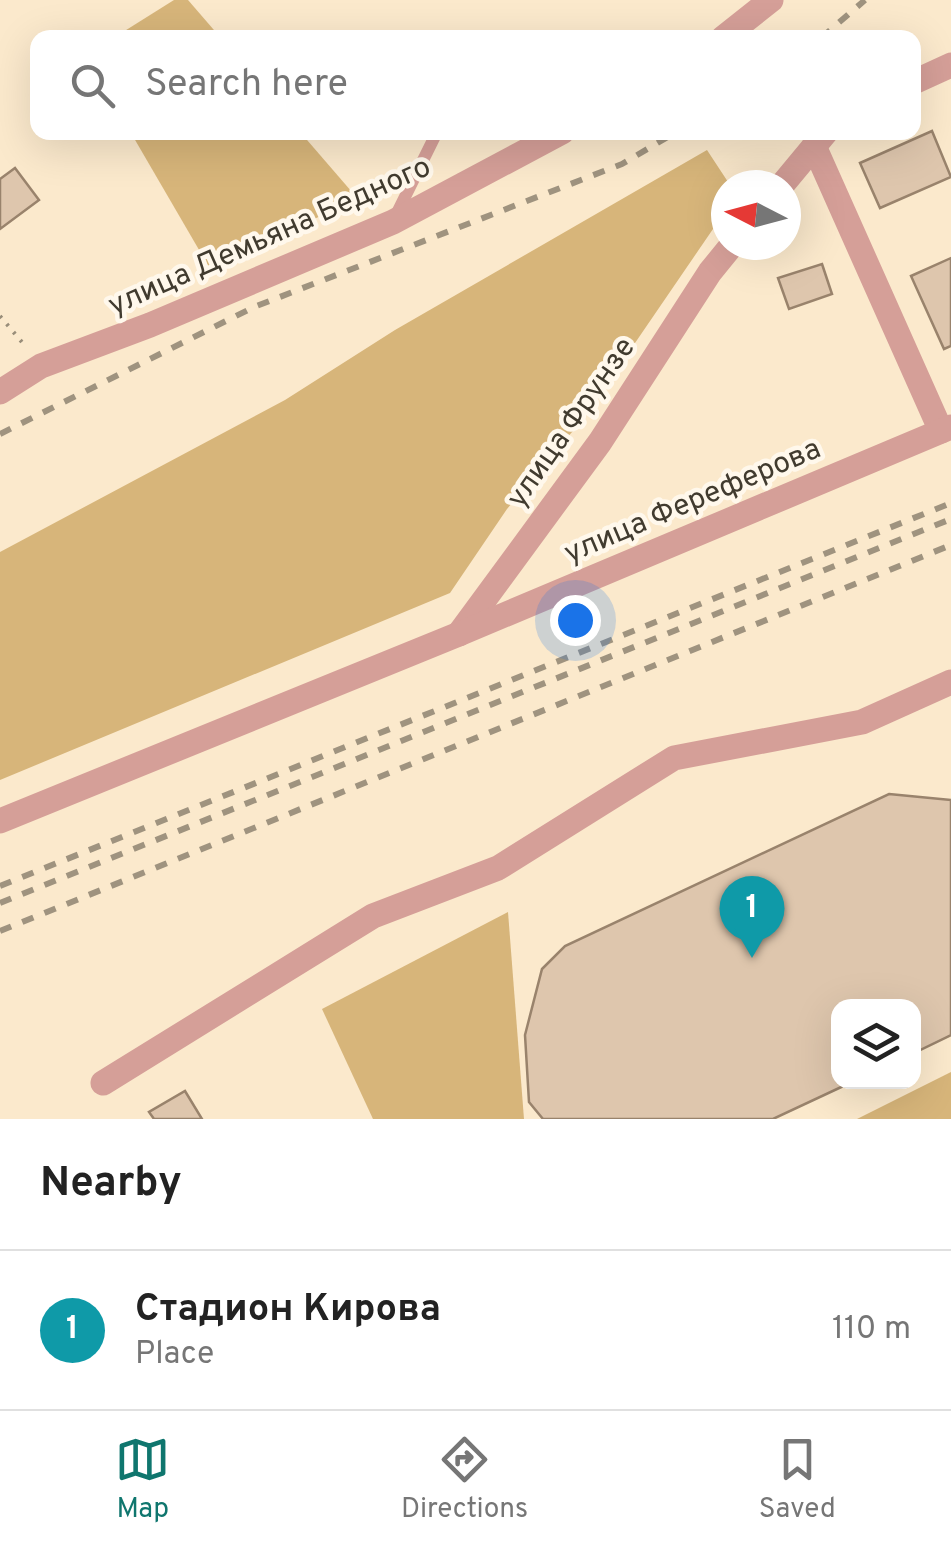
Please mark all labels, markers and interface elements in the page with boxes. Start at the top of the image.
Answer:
search box [30,30,921,140]
icon: search [65,58,120,113]
text: Search here [145,61,348,110]
street label: улица Демьяна Бедного [103,149,437,325]
north arrow [711,170,801,260]
street label: улица Фрунзе [500,331,645,516]
street label: улица Фереферова [559,432,827,573]
your location [550,595,601,646]
pin: 1 [720,876,784,958]
map controls [831,999,921,1089]
button: layers [831,999,921,1089]
text: Nearby [40,1158,182,1211]
text: Стадион Кирова [135,1286,441,1335]
text: 1 [66,1310,79,1350]
text: 110 m [832,1310,911,1350]
text: Place [135,1335,214,1375]
tab: Map [115,1432,170,1528]
tab: Directions [401,1432,528,1528]
tab: Saved [759,1432,836,1528]

